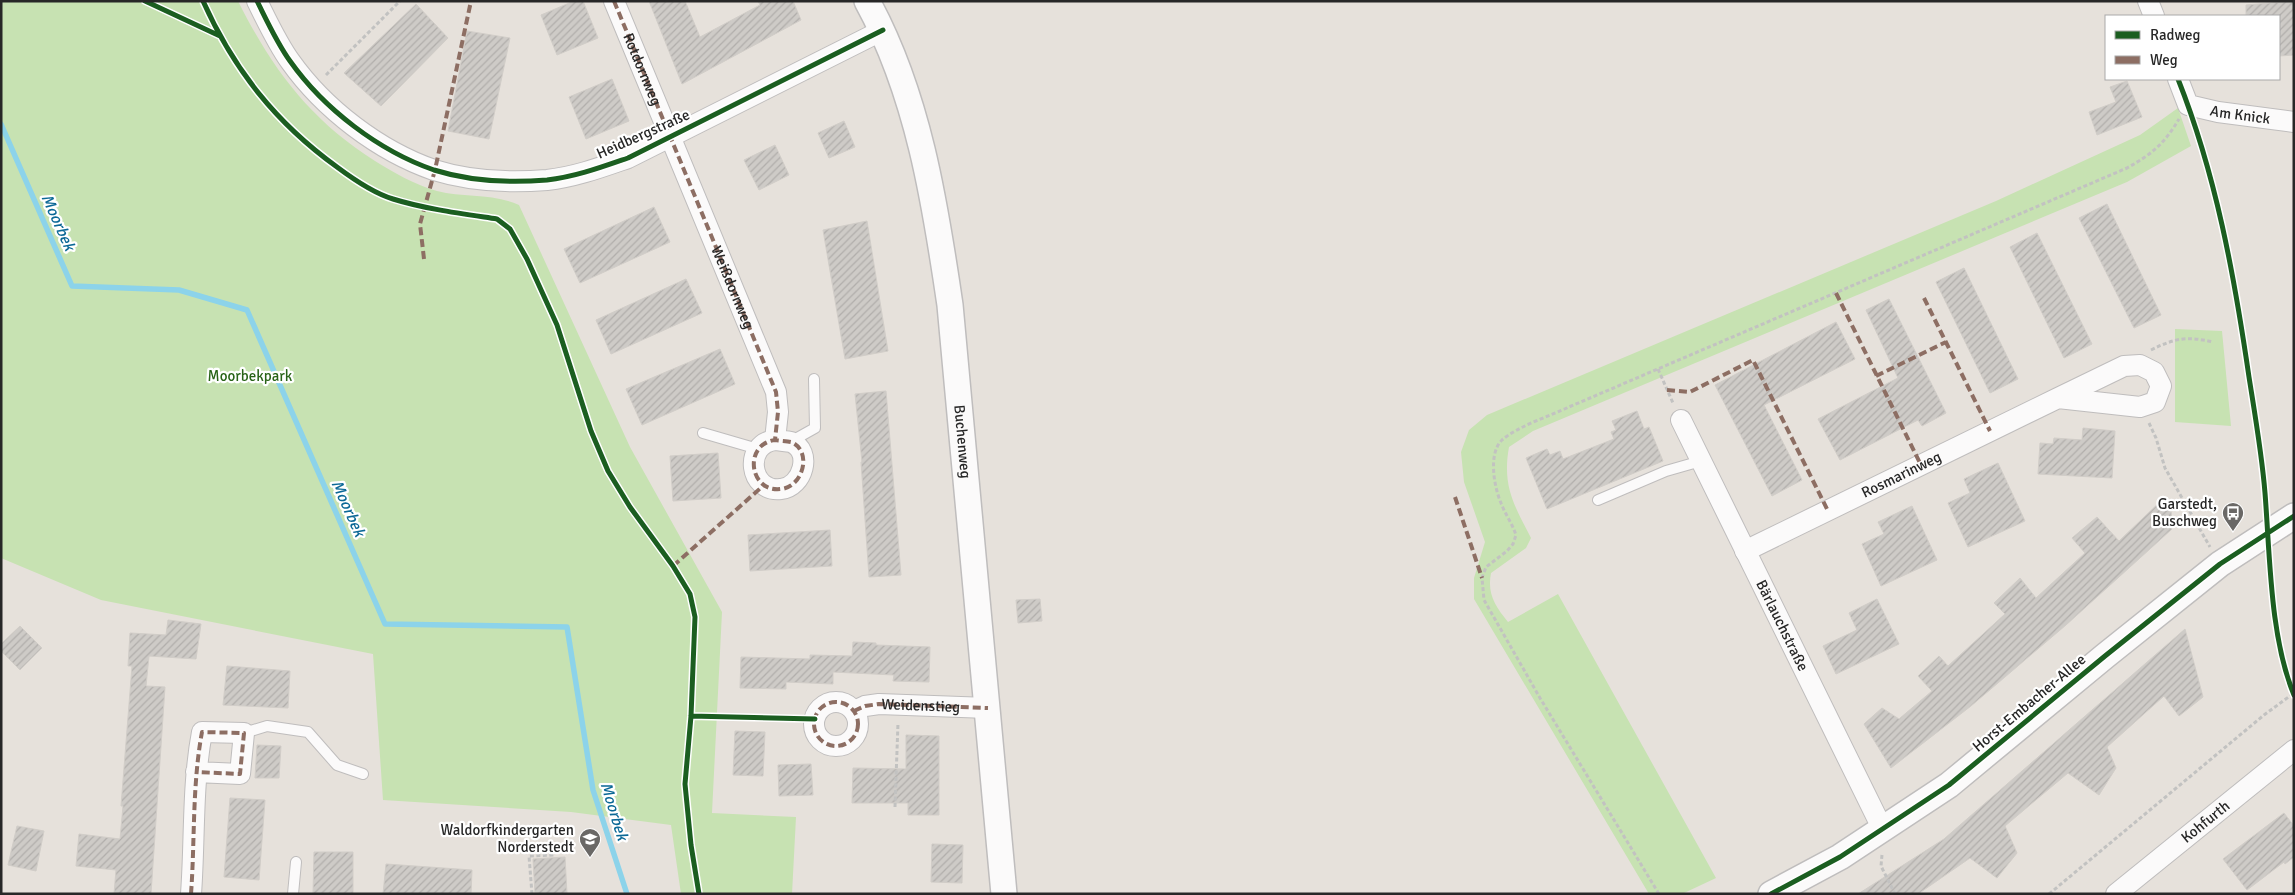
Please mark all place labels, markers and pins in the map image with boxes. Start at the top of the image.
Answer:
place label: Garstedt, Buschweg [2152,495,2217,530]
bus stop icon: Garstedt, Buschweg [2221,501,2245,532]
place label: Waldorfkindergarten Norderstedt [440,821,574,856]
school or university icon: Waldorfkindergarten Norderstedt [578,827,602,858]

